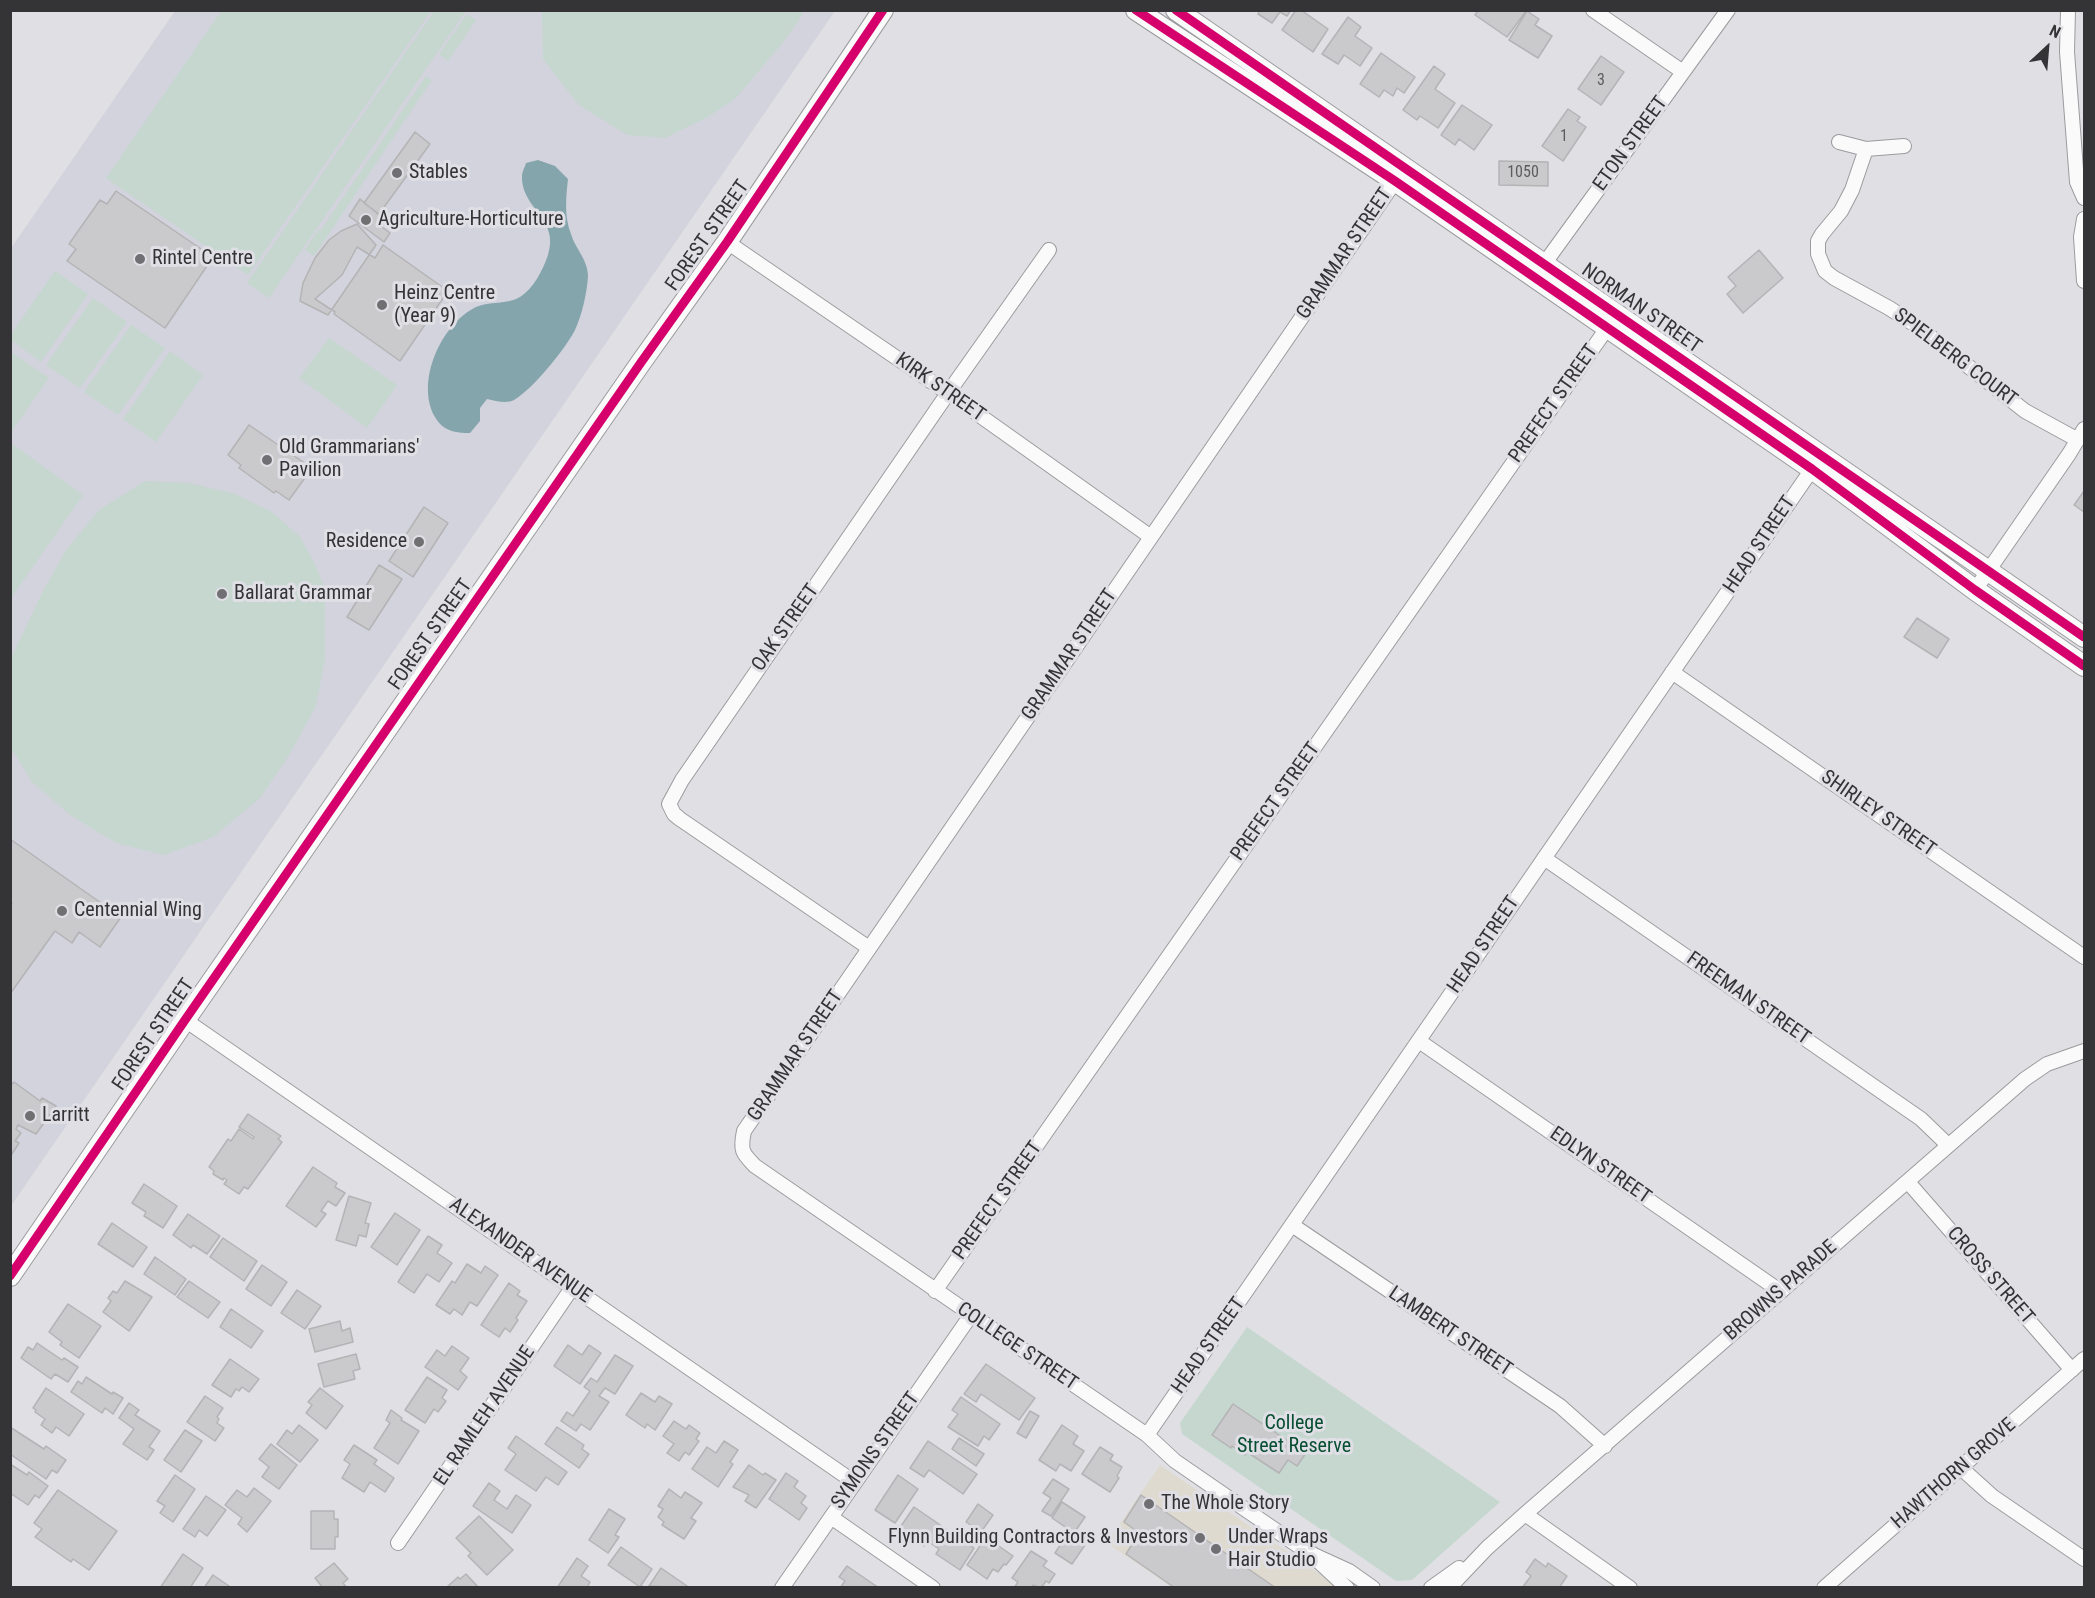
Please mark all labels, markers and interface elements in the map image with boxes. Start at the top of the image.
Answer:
north arrow [2017,18,2077,78]
text: N [2047,21,2064,42]
house number: 3 [1597,71,1605,91]
street label: ETON STREET [1589,92,1673,196]
house number: 1 [1560,127,1568,147]
place label: Stables [409,161,468,185]
house number: 1050 [1507,163,1539,183]
marker: Stables [390,166,404,180]
street label: FOREST STREET [661,176,755,296]
street label: GRAMMAR STREET [1292,184,1398,324]
place label: Agriculture-Horticulture [378,208,563,232]
marker: Agriculture-Horticulture [359,213,373,227]
place label: Rintel Centre [152,247,253,271]
marker: Rintel Centre [133,252,147,266]
street label: NORMAN STREET [1576,259,1706,359]
place label: Heinz Centre (Year 9) [394,282,495,329]
marker: Heinz Centre (Year 9) [375,298,389,312]
street label: SPIELBERG COURT [1888,304,2022,412]
street label: PREFECT STREET [1504,340,1604,468]
street label: KIRK STREET [891,348,989,428]
place label: Old Grammarians' Pavilion [279,436,419,483]
marker: Old Grammarians' Pavilion [260,453,274,467]
street label: HEAD STREET [1719,492,1801,598]
place label: Residence [326,530,407,554]
marker: Residence [412,535,426,549]
street label: FOREST STREET [384,575,478,695]
street label: OAK STREET [747,580,825,676]
place label: Ballarat Grammar [234,582,372,606]
street label: GRAMMAR STREET [1017,585,1123,725]
marker: Ballarat Grammar [215,587,229,601]
street label: PREFECT STREET [1226,738,1326,866]
street label: SHIRLEY STREET [1816,766,1940,862]
street label: HEAD STREET [1443,892,1525,998]
place label: Centennial Wing [74,899,202,923]
marker: Centennial Wing [55,904,69,918]
street label: FREEMAN STREET [1681,947,1815,1051]
street label: FOREST STREET [108,975,200,1095]
street label: GRAMMAR STREET [743,986,849,1126]
place label: Larritt [42,1104,90,1128]
marker: Larritt [23,1109,37,1123]
street label: EDLYN STREET [1545,1122,1655,1210]
street label: PREFECT STREET [948,1137,1048,1265]
street label: ALEXANDER AVENUE [444,1193,596,1309]
street label: CROSS STREET [1941,1222,2039,1330]
street label: BROWNS PARADE [1720,1236,1842,1346]
street label: LAMBERT STREET [1384,1282,1516,1382]
street label: HEAD STREET [1167,1293,1251,1399]
street label: COLLEGE STREET [952,1298,1082,1396]
street label: EL RAMLEH AVENUE [429,1342,541,1490]
street label: SYMONS STREET [827,1388,925,1514]
park label: College Street Reserve [1237,1412,1351,1459]
street label: HAWTHORN GROVE [1887,1414,2021,1534]
place label: The Whole Story [1161,1492,1289,1516]
marker: The Whole Story [1142,1497,1156,1511]
place label: Flynn Building Contractors & Investors [888,1526,1188,1550]
place label: Under Wraps Hair Studio [1228,1526,1328,1573]
marker: Flynn Building Contractors & Investors [1193,1531,1207,1545]
marker: Under Wraps Hair Studio [1209,1542,1223,1556]

